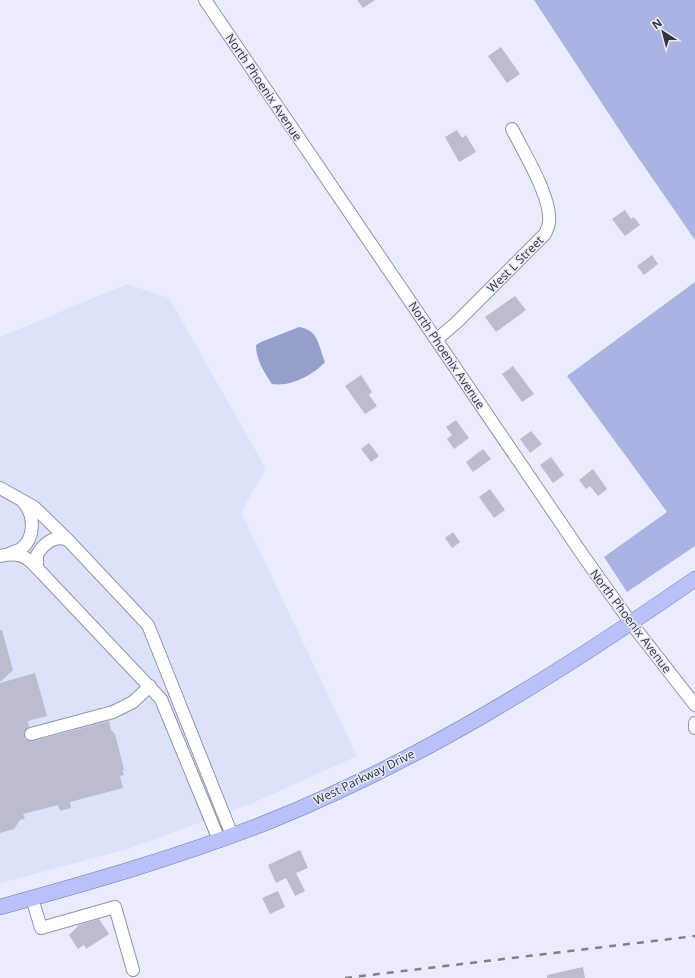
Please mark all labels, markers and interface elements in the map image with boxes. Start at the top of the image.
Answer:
north arrow [643,12,683,52]
text: N [649,15,665,32]
street label: North Phoenix Avenue [222,30,306,144]
street label: West L Street [483,232,547,296]
street label: North Phoenix Avenue [405,298,489,412]
street label: North Phoenix Avenue [586,566,676,677]
street label: West Parkway Drive [311,745,418,809]

